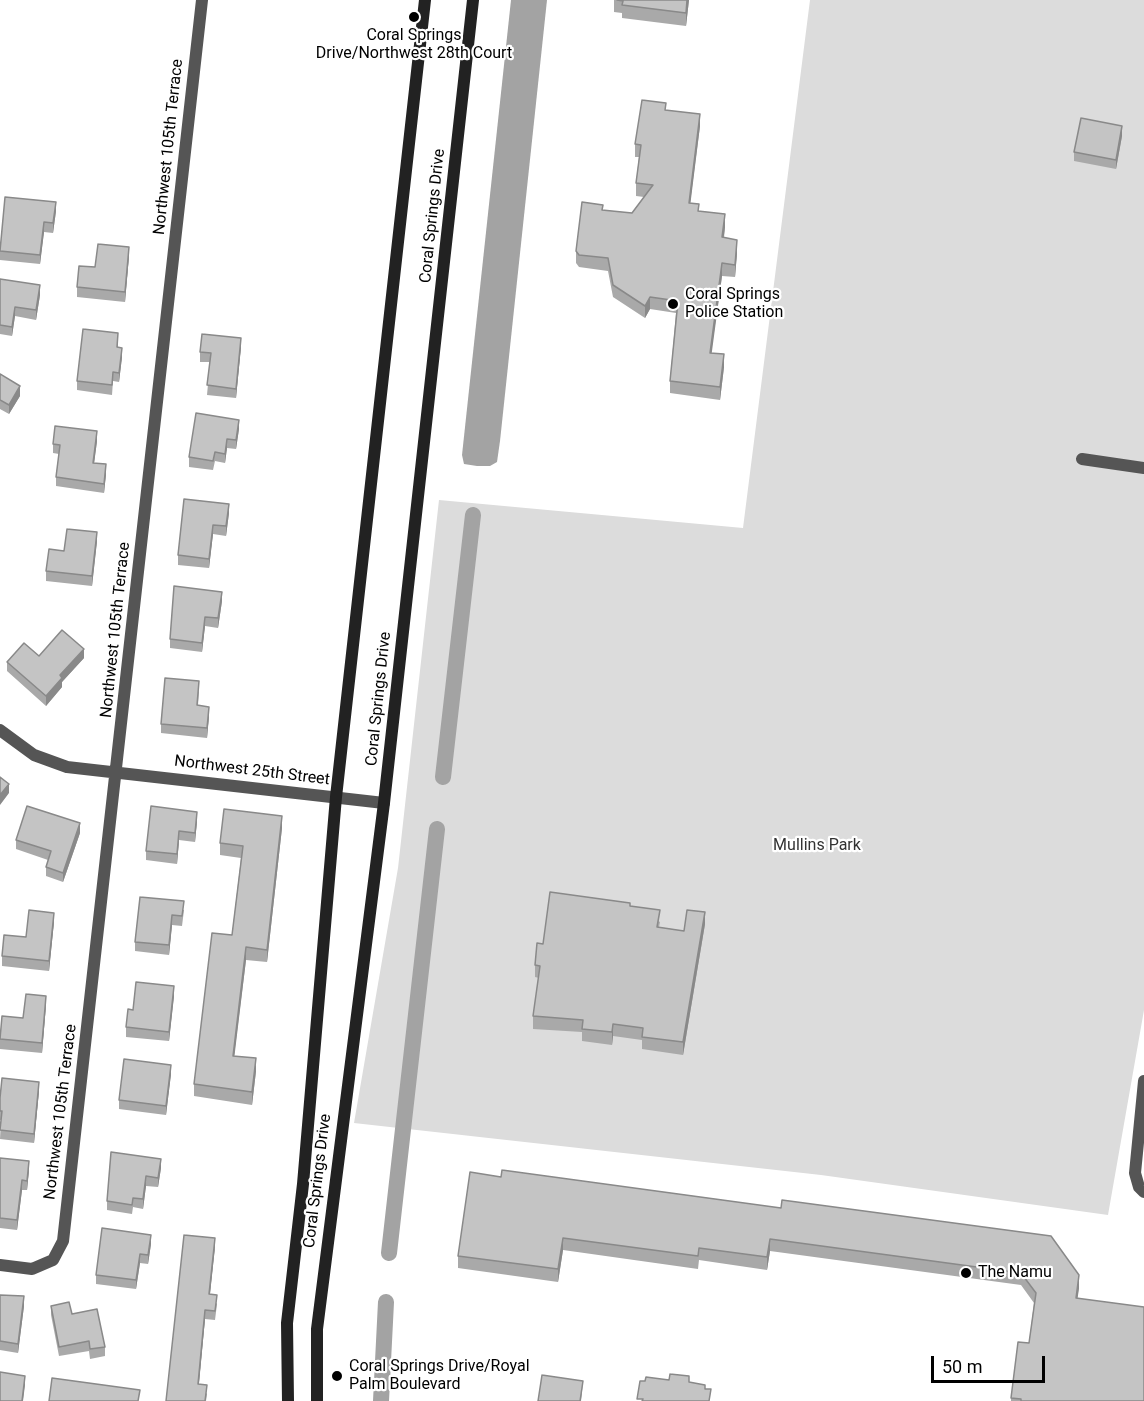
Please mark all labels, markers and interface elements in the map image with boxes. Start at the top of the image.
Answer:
marker: Coral Springs Drive/Northwest 28th Court [407,10,421,24]
place label: Coral Springs Drive/Northwest 28th Court [316,26,512,64]
street label: Northwest 105th Terrace [150,58,188,236]
street label: Coral Springs Drive [416,148,450,284]
place label: Coral Springs Police Station [685,285,783,323]
marker: Coral Springs Police Station [666,297,680,311]
street label: Northwest 105th Terrace [97,541,135,719]
street label: Coral Springs Drive [362,631,396,767]
street label: Northwest 25th Street [173,752,331,790]
park label: Mullins Park [773,836,861,856]
street label: Northwest 105th Terrace [41,1023,81,1201]
street label: Coral Springs Drive [300,1113,336,1249]
place label: The Namu [978,1263,1052,1283]
marker: The Namu [959,1266,973,1280]
scale bar [934,1344,1048,1382]
text: 50 m [942,1356,982,1377]
place label: Coral Springs Drive/Royal Palm Boulevard [349,1357,530,1395]
marker: Coral Springs Drive/Royal Palm Boulevard [330,1369,344,1383]

